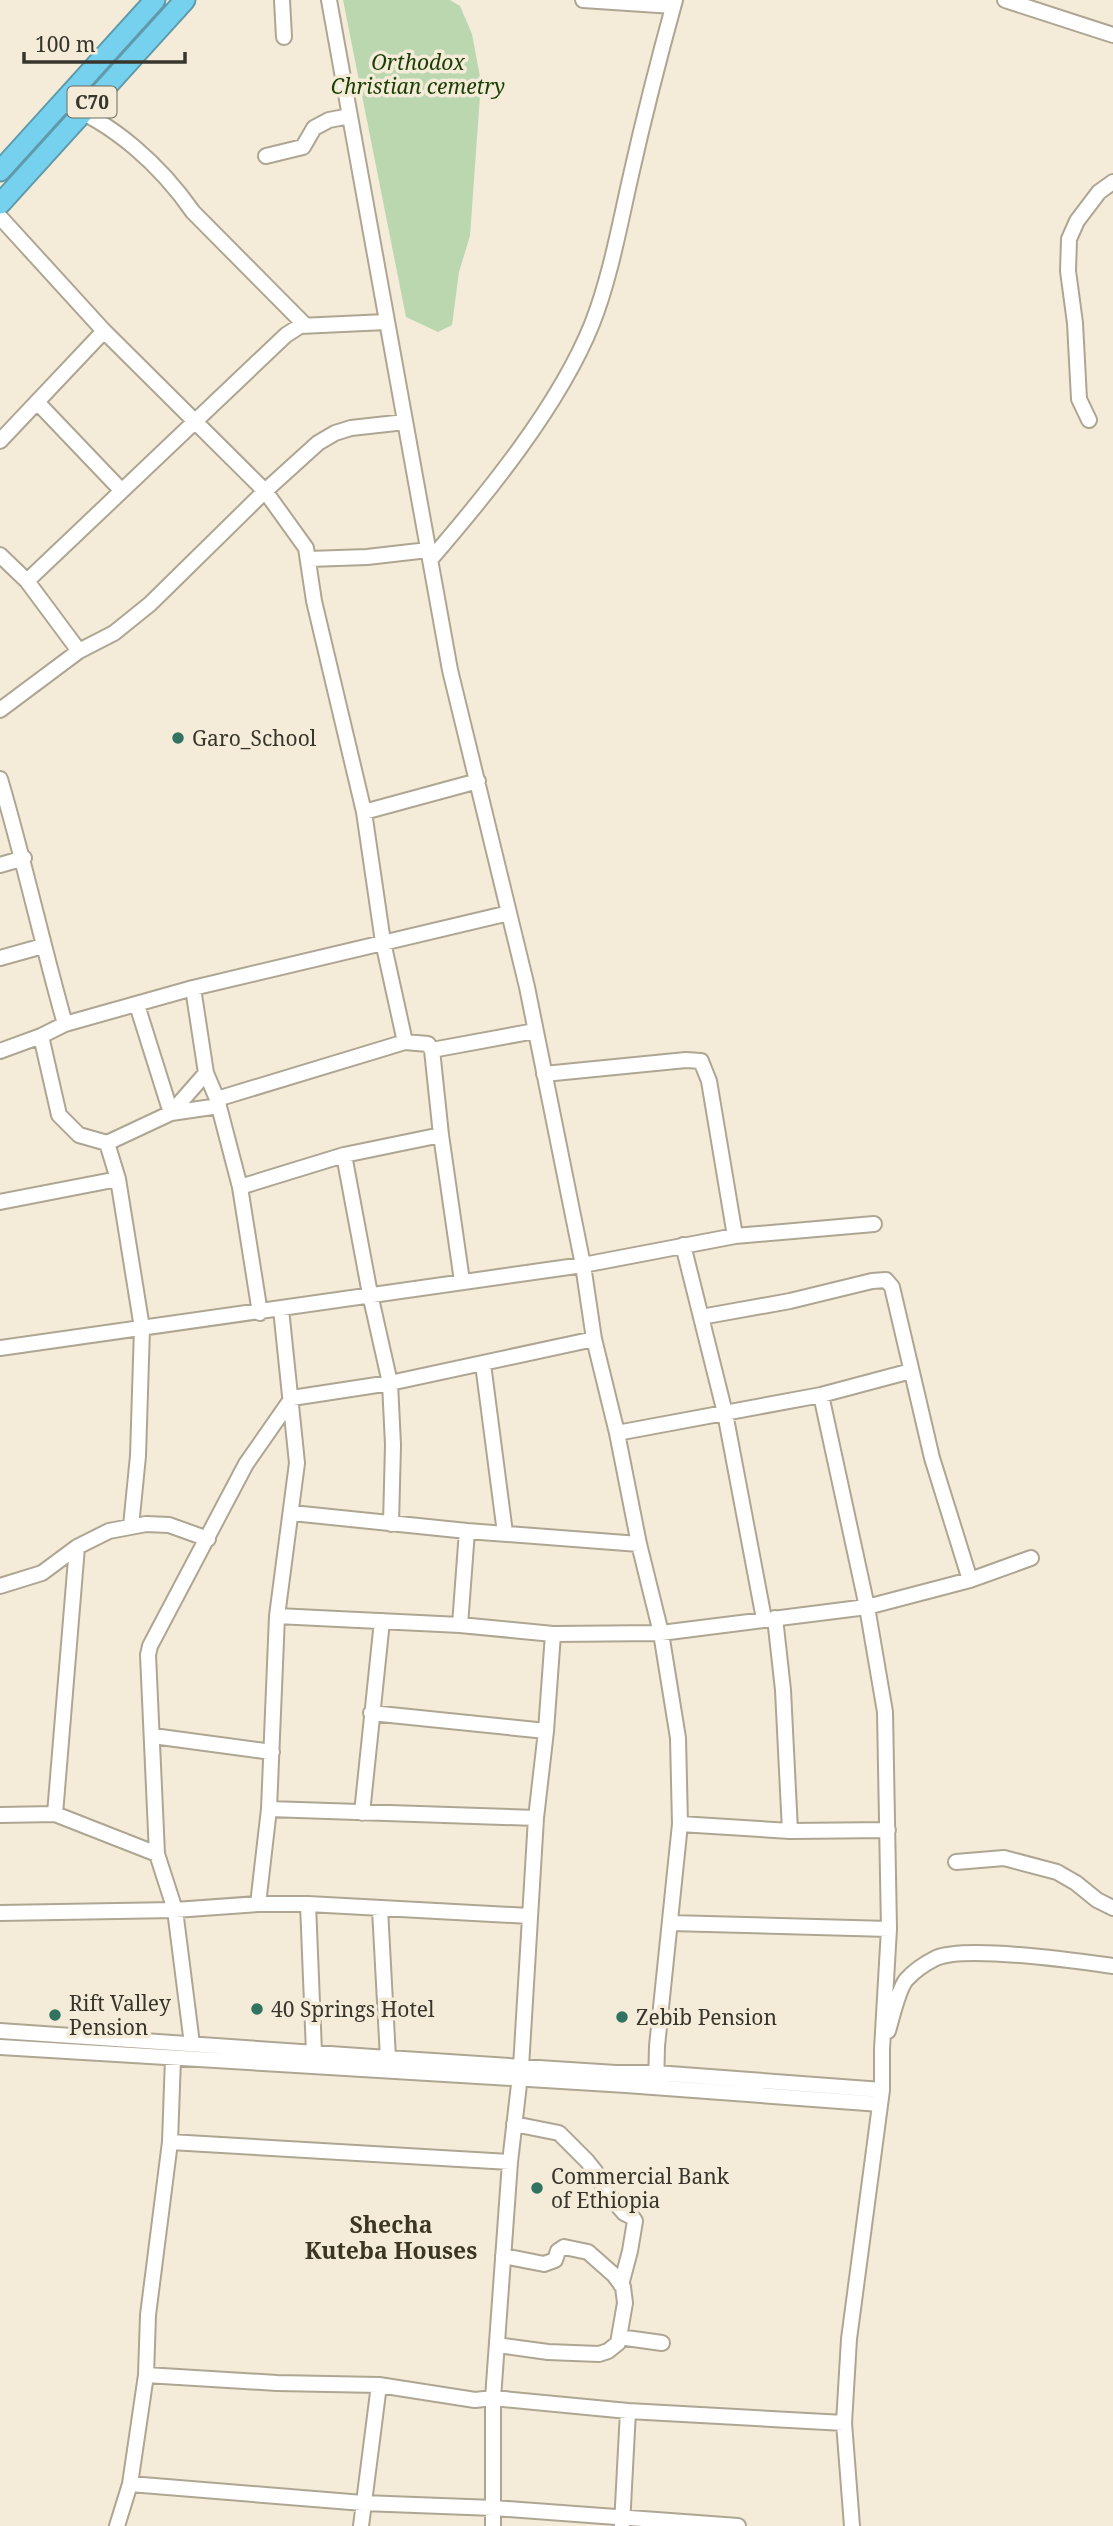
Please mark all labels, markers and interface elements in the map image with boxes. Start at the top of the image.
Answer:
scale bar [24,21,186,65]
text: 100 m [35,30,96,58]
park label: Orthodox Christian cemetry [331,48,505,100]
road number: C70 [68,86,116,118]
place label: Garo_School [192,724,317,752]
marker: Garo_School [170,730,186,746]
place label: Rift Valley Pension [69,1989,171,2041]
place label: 40 Springs Hotel [271,1995,435,2023]
marker: 40 Springs Hotel [249,2001,265,2017]
place label: Zebib Pension [636,2003,777,2031]
marker: Rift Valley Pension [47,2007,63,2023]
marker: Zebib Pension [614,2009,630,2025]
place label: Commercial Bank of Ethiopia [551,2162,730,2214]
marker: Commercial Bank of Ethiopia [529,2180,545,2196]
district label: Shecha Kuteba Houses [305,2208,477,2266]

